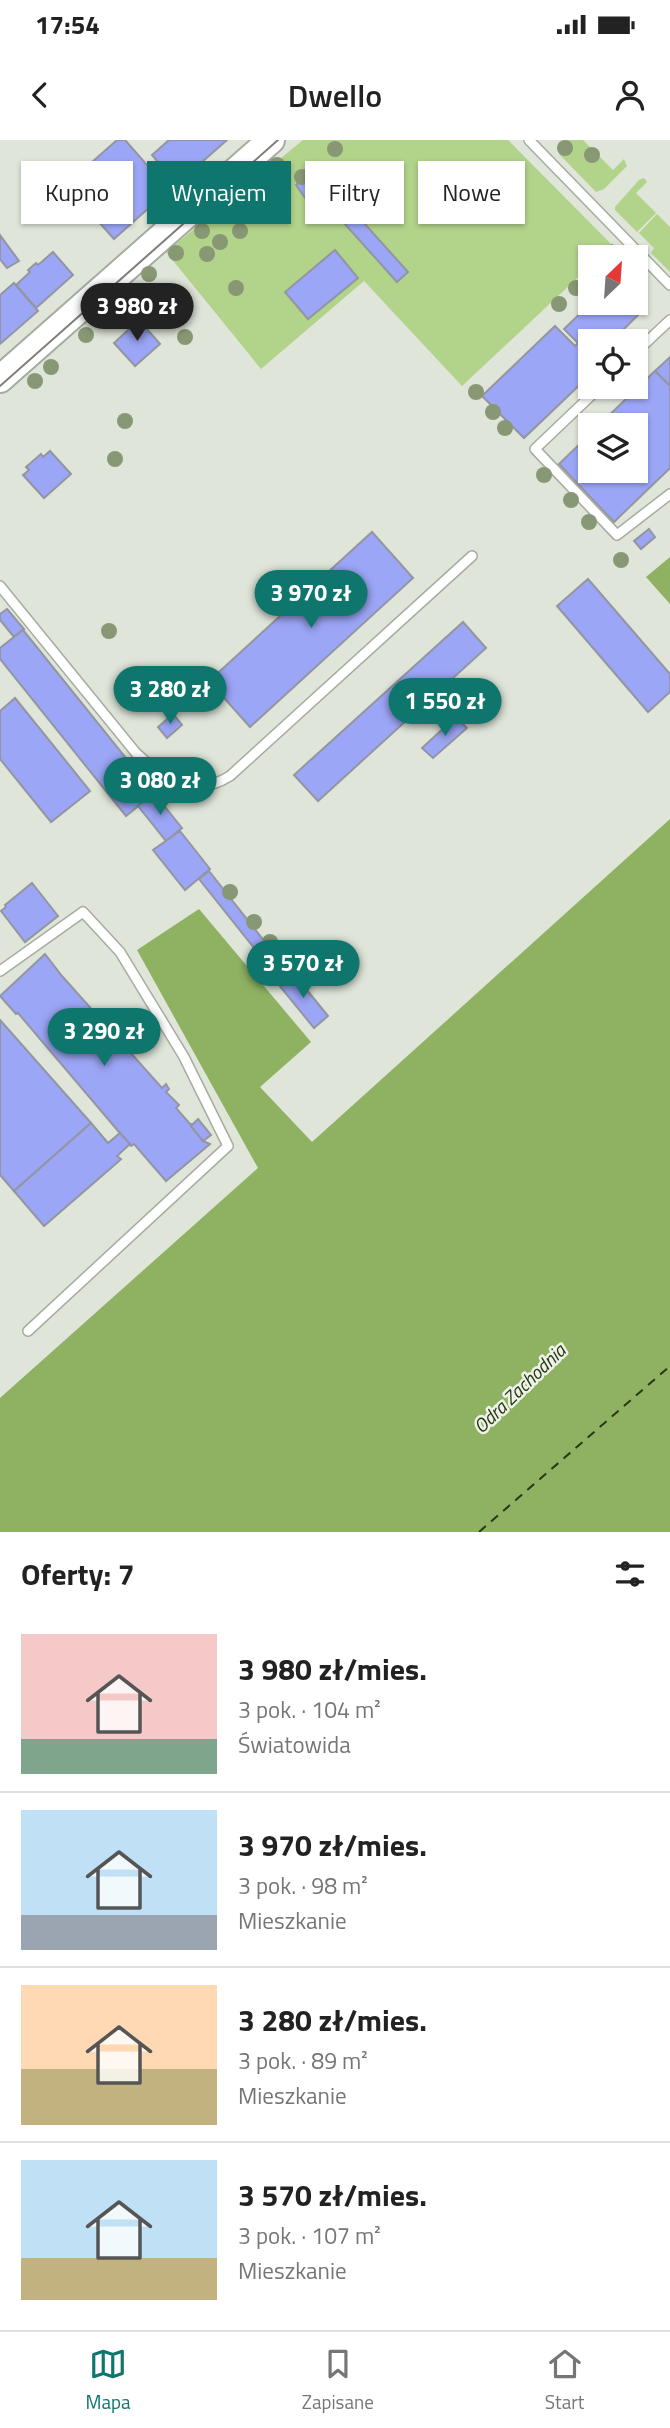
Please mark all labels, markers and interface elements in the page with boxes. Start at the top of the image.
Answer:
text: 17:54 [35,5,100,44]
text: Dwello [288,71,382,119]
icon: back [21,76,59,114]
icon: person [611,76,649,114]
chip: Kupno [21,161,133,224]
chip: Wynajem [147,161,291,224]
chip: Filtry [305,161,404,224]
chip: Nowe [418,161,525,224]
north arrow [578,245,648,315]
map controls [578,245,648,483]
pin: 3 980 zł [65,284,209,343]
text: 3 980 zł [97,288,177,323]
button: locate [578,329,648,399]
button: layers [578,413,648,483]
pin: 3 970 zł [239,570,383,630]
text: 3 970 zł [271,575,351,610]
pin: 3 280 zł [98,666,242,726]
text: 3 280 zł [130,671,210,706]
pin: 1 550 zł [373,678,517,738]
text: 1 550 zł [405,683,485,718]
pin: 3 080 zł [88,758,232,817]
text: 3 080 zł [120,762,200,797]
pin: 3 570 zł [231,940,375,1000]
text: 3 570 zł [263,945,343,980]
pin: 3 290 zł [32,1009,176,1068]
text: 3 290 zł [64,1013,144,1048]
water label: Odra Zachodnia [466,1335,573,1440]
text: Oferty: 7 [21,1551,135,1597]
icon: filters [611,1555,649,1593]
text: 3 980 zł/mies. [238,1646,427,1692]
icon: home [77,1662,161,1746]
text: 3 pok. · 104 m² [238,1692,381,1727]
text: Światowida [238,1727,351,1762]
text: 3 970 zł/mies. [238,1822,427,1868]
icon: home [77,1838,161,1922]
text: 3 pok. · 98 m² [238,1868,368,1903]
text: Mieszkanie [238,1903,347,1938]
text: 3 280 zł/mies. [238,1997,427,2043]
icon: home [77,2013,161,2097]
text: 3 pok. · 89 m² [238,2043,368,2078]
text: Mieszkanie [238,2078,347,2113]
text: 3 570 zł/mies. [238,2172,427,2218]
icon: home [77,2188,161,2272]
text: 3 pok. · 107 m² [238,2218,381,2253]
text: Mieszkanie [238,2253,347,2288]
tab: Mapa [86,2345,131,2416]
tab: Zapisane [302,2345,374,2416]
tab: Start [545,2345,584,2416]

